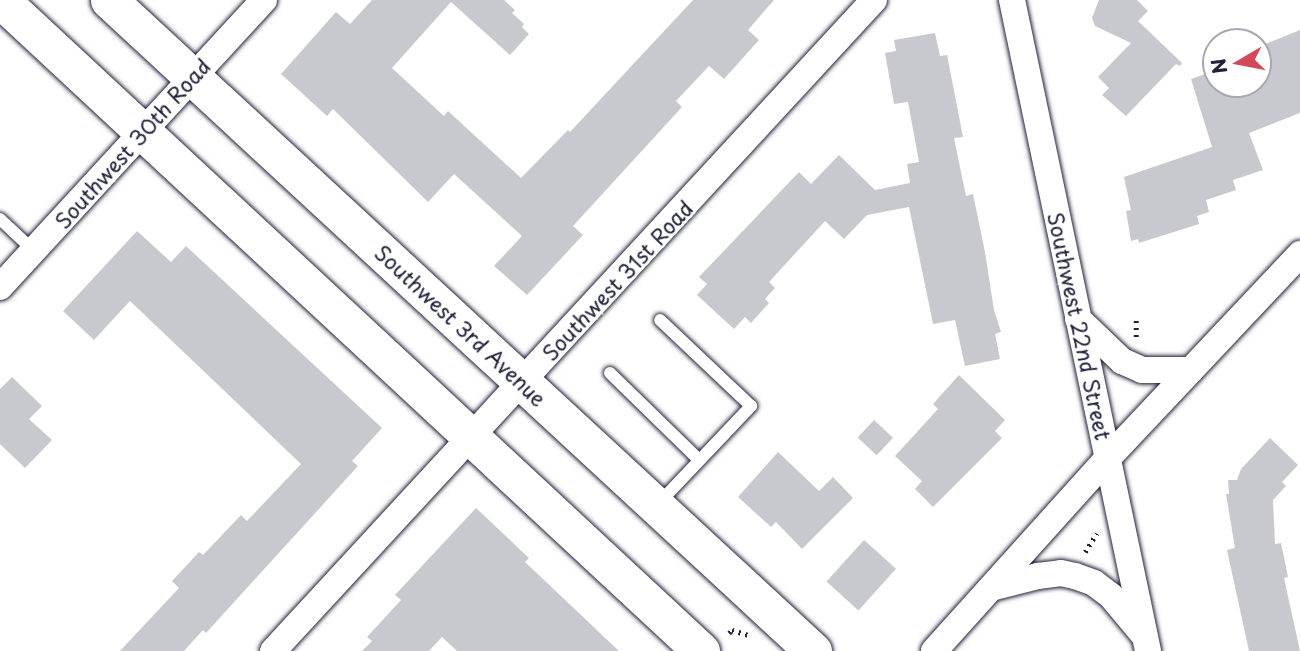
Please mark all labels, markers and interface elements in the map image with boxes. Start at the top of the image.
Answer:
north arrow [1202,28,1272,98]
street label: Southwest 30th Road [50,53,214,233]
text: N [1203,56,1233,76]
street label: Southwest 31st Road [536,194,698,366]
street label: Southwest 22nd Street [1043,209,1117,443]
street label: Southwest 3rd Avenue [370,239,552,411]

